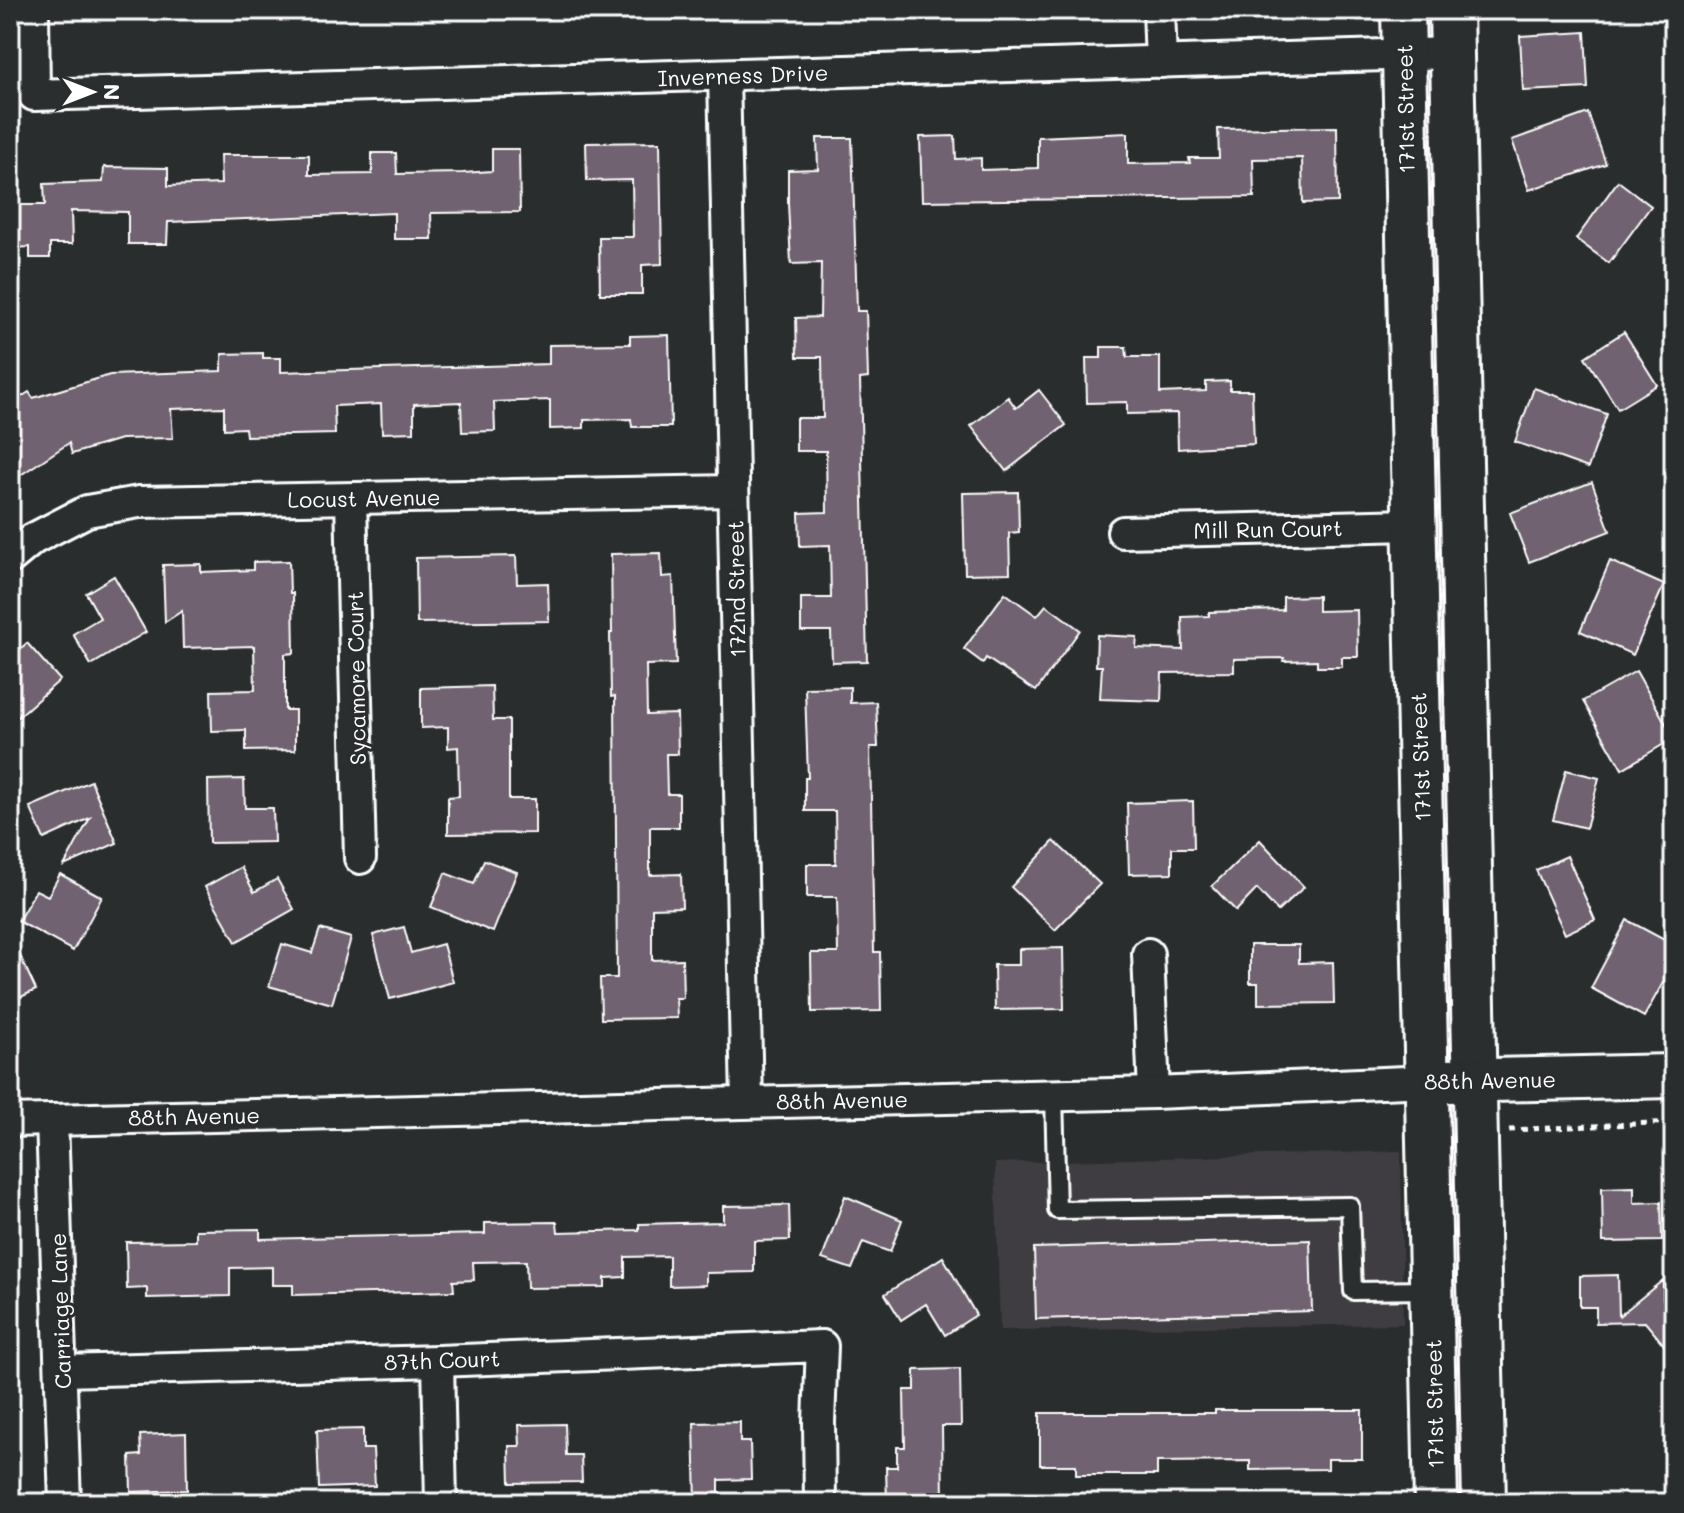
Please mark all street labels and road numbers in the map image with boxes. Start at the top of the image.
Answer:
street label: 171st Street [1389,44,1421,174]
street label: Inverness Drive [657,58,829,92]
street label: Locust Avenue [287,482,441,514]
street label: Mill Run Court [1193,513,1343,545]
street label: 172nd Street [720,520,752,658]
street label: Sycamore Court [340,591,372,765]
street label: 171st Street [1403,692,1437,822]
street label: 88th Avenue [1424,1064,1556,1096]
street label: 88th Avenue [776,1084,908,1116]
street label: 88th Avenue [128,1100,260,1132]
street label: Carriage Lane [43,1232,77,1390]
street label: 171st Street [1418,1339,1450,1469]
street label: 87th Court [383,1343,501,1377]

